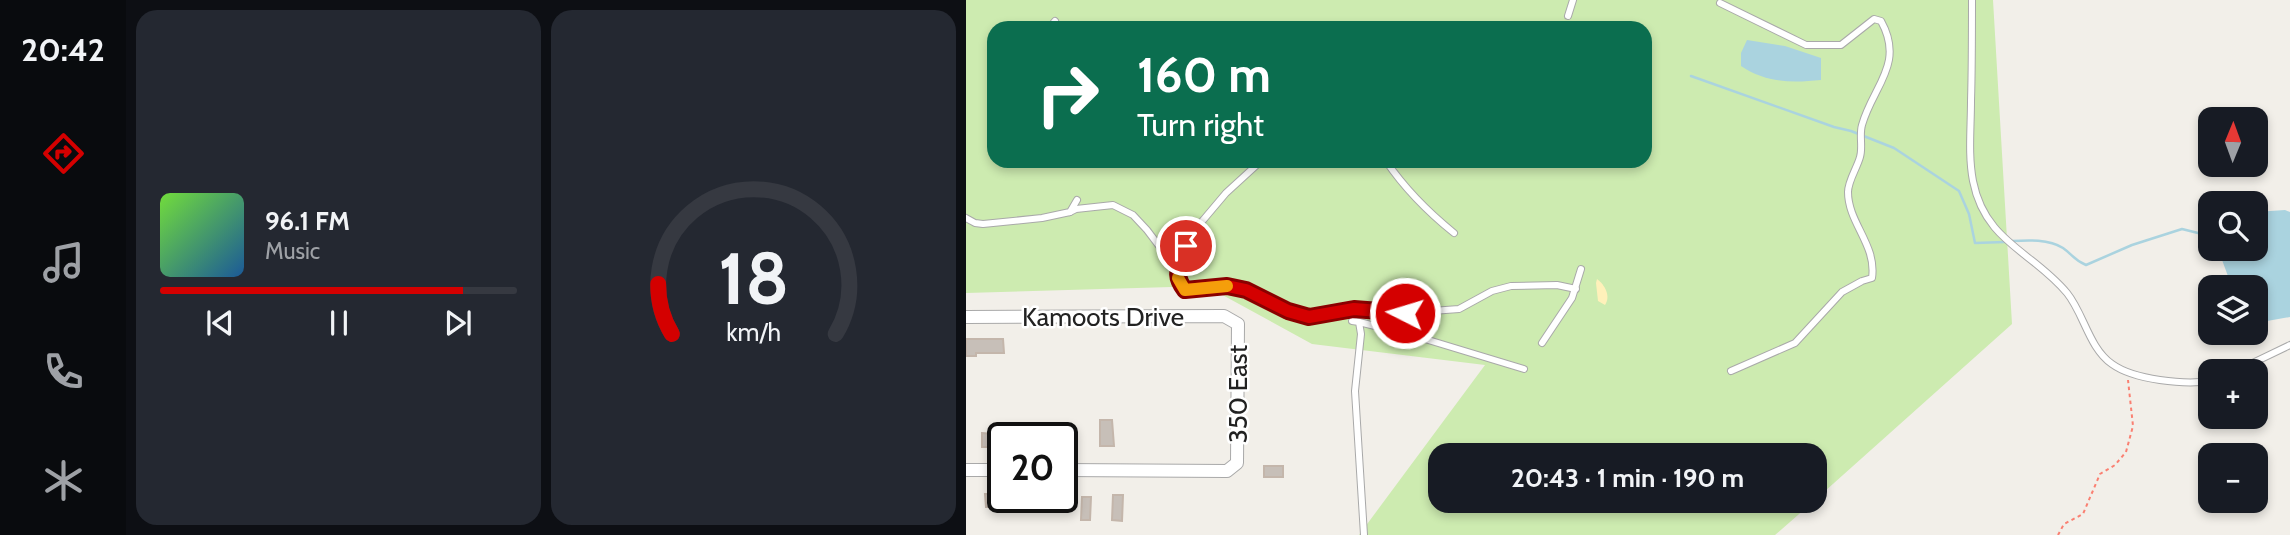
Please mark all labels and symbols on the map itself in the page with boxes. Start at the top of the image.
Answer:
north arrow [2198,107,2268,177]
pin [1156,216,1216,276]
position arrow [1368,276,1442,350]
street label: Kamoots Drive [1022,301,1184,333]
street label: 350 East [1222,344,1254,443]
speed limit sign: 20 [987,422,1078,513]

